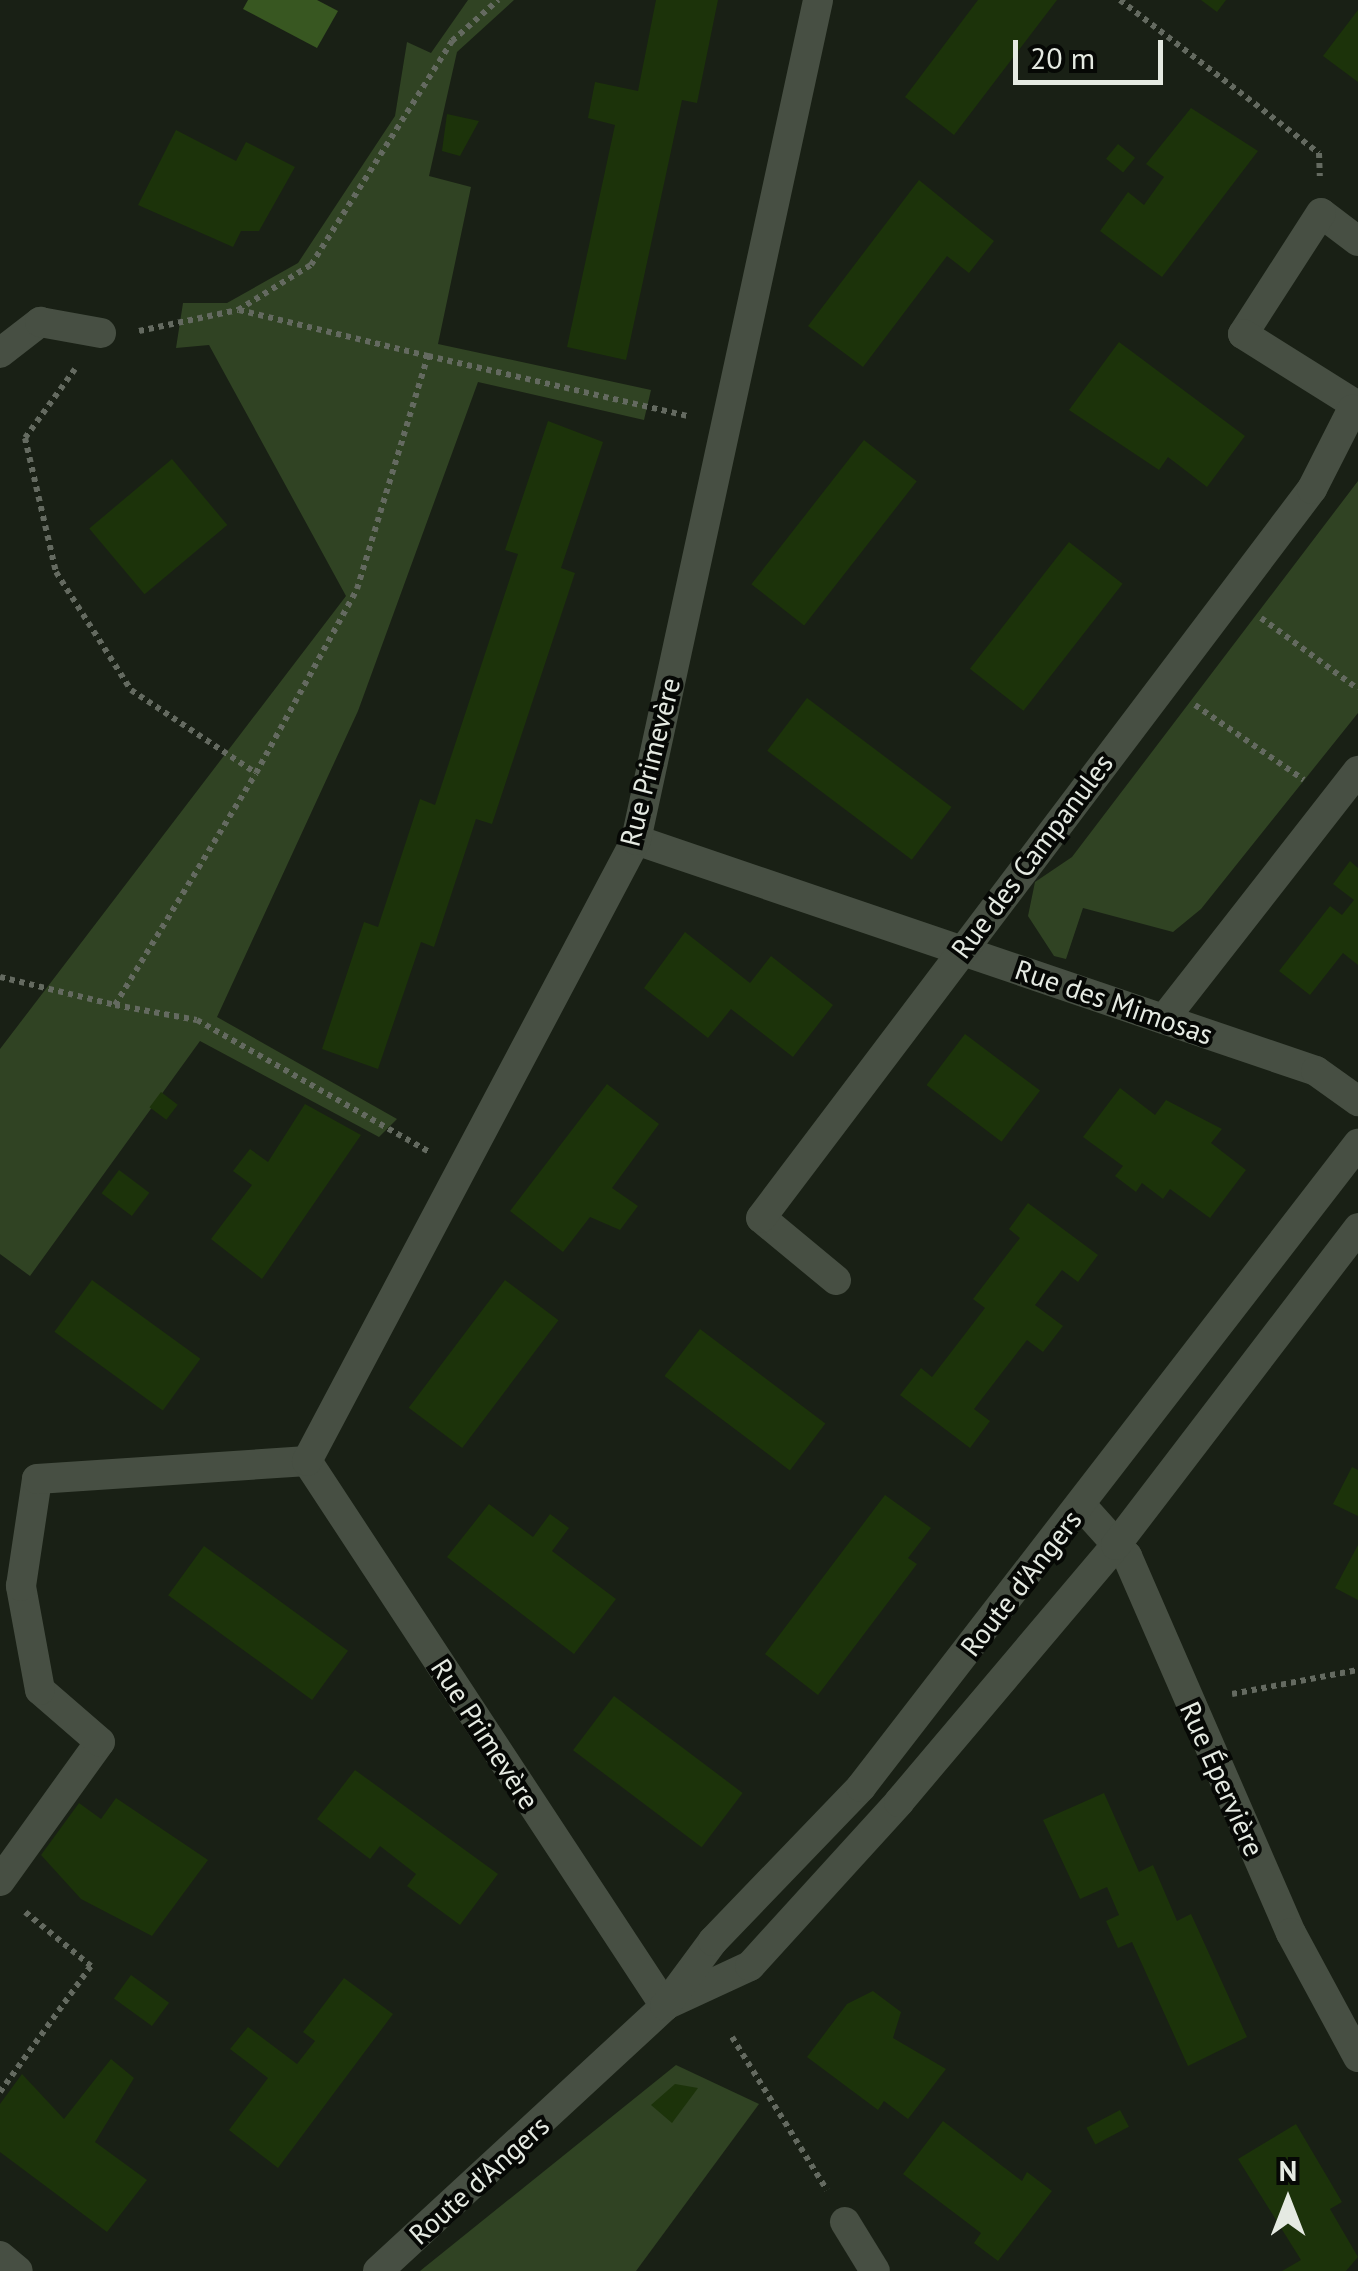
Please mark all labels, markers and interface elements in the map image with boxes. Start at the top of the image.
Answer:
scale bar [1018,20,1168,82]
text: 20 m [1030,38,1095,77]
street label: Rue Primevère [613,674,687,850]
street label: Rue des Campanules [944,747,1120,965]
street label: Rue des Mimosas [1011,952,1217,1052]
street label: Route d'Angers [953,1503,1089,1663]
street label: Rue Primevère [424,1653,546,1815]
street label: Rue Épervière [1173,1696,1271,1862]
street label: Route d'Angers [402,2109,556,2251]
north arrow [1238,2151,1338,2251]
text: N [1279,2152,1297,2189]

